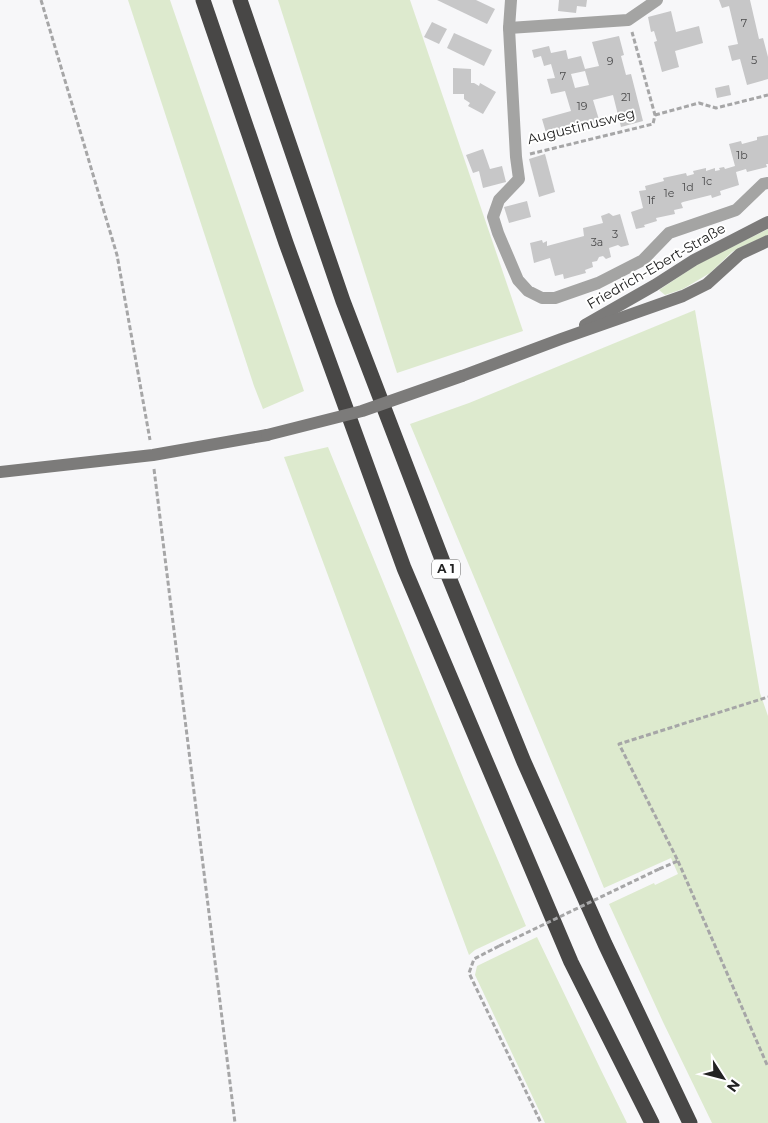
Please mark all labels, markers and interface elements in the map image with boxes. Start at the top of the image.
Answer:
house number: 7 [741,16,747,30]
house number: 5 [751,53,757,67]
house number: 9 [607,54,614,68]
house number: 7 [560,69,566,83]
house number: 21 [621,90,631,104]
house number: 19 [577,99,588,113]
street label: Augustinusweg [525,104,637,148]
house number: 1b [736,148,748,162]
house number: 1c [702,174,712,188]
house number: 1d [682,180,694,194]
house number: 1e [664,186,675,200]
house number: 1f [647,193,656,207]
street label: Friedrich-Ebert-Straße [584,219,728,313]
house number: 3 [612,227,618,241]
house number: 3a [591,235,603,249]
road number: A 1 [432,560,460,578]
north arrow [698,1053,748,1103]
text: N [723,1076,744,1096]

